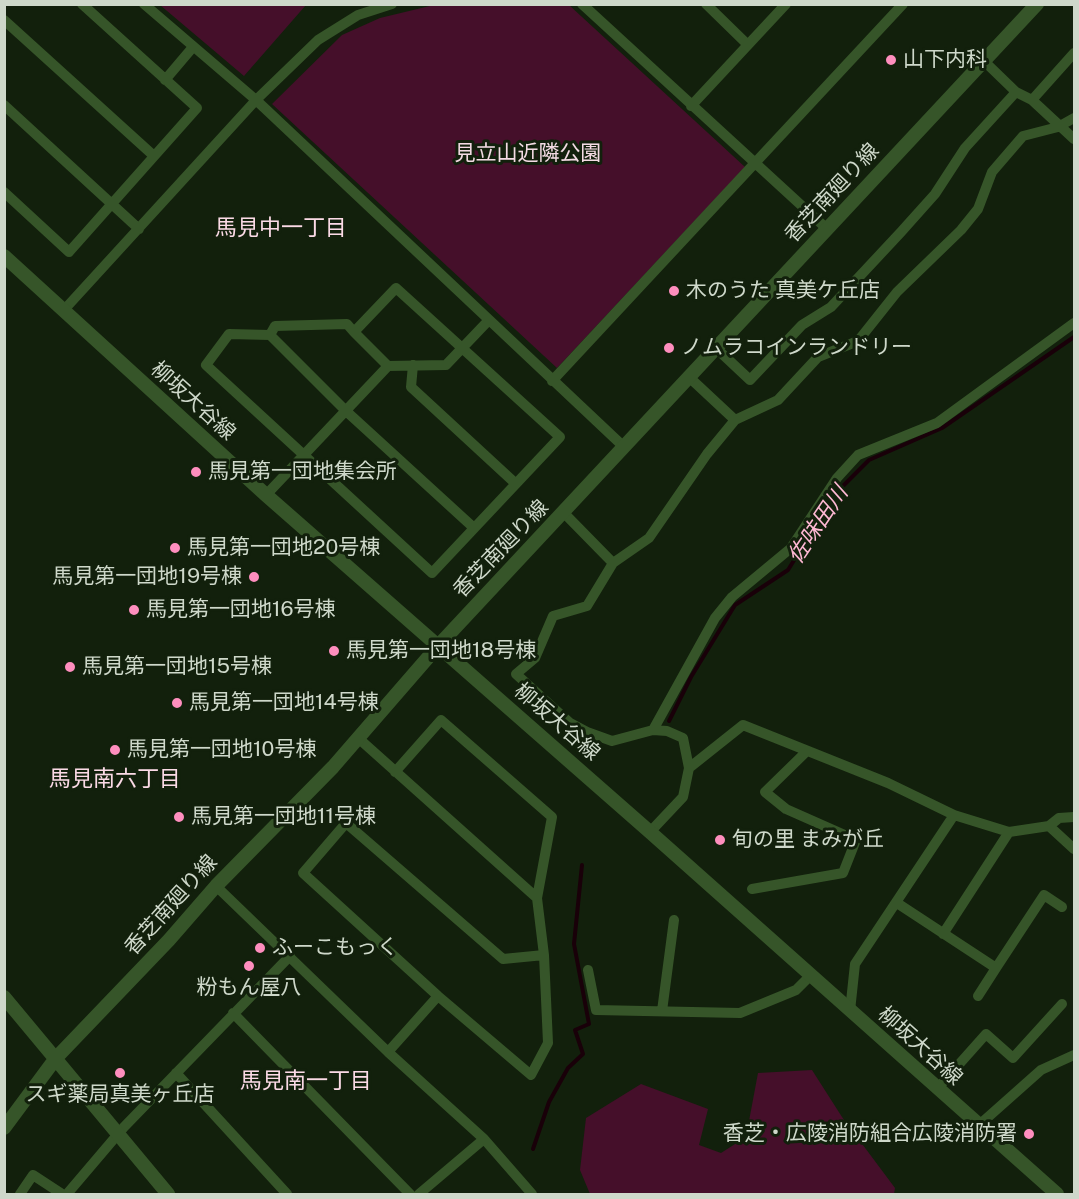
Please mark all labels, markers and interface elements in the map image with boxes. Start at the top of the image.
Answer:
place label: 山下内科 [903,47,987,73]
marker: 山下内科 [884,53,898,67]
street label: 香芝南廻り線 [780,138,884,248]
park label: 見立山近隣公園 [455,141,601,167]
district label: 馬見中一丁目 [215,215,347,241]
place label: 木のうた 真美ケ丘店 [686,278,880,304]
marker: 木のうた 真美ケ丘店 [667,284,681,298]
place label: ノムラコインランドリー [681,335,912,361]
marker: ノムラコインランドリー [662,341,676,355]
street label: 柳坂大谷線 [146,357,240,445]
place label: 馬見第一団地集会所 [208,459,397,485]
marker: 馬見第一団地集会所 [189,465,203,479]
water label: 佐味田川 [782,481,854,569]
street label: 香芝南廻り線 [448,495,554,603]
place label: 馬見第一団地20号棟 [187,535,380,561]
marker: 馬見第一団地20号棟 [168,541,182,555]
place label: 馬見第一団地19号棟 [52,564,242,590]
marker: 馬見第一団地19号棟 [247,570,261,584]
place label: 馬見第一団地16号棟 [146,597,336,623]
marker: 馬見第一団地16号棟 [127,603,141,617]
place label: 馬見第一団地18号棟 [346,638,536,664]
marker: 馬見第一団地18号棟 [327,644,341,658]
place label: 馬見第一団地15号棟 [82,654,272,680]
marker: 馬見第一団地15号棟 [63,660,77,674]
street label: 柳坂大谷線 [509,678,605,766]
place label: 馬見第一団地14号棟 [189,690,379,716]
marker: 馬見第一団地14号棟 [170,696,184,710]
place label: 馬見第一団地10号棟 [127,737,316,763]
marker: 馬見第一団地10号棟 [108,743,122,757]
district label: 馬見南六丁目 [49,766,181,792]
place label: 馬見第一団地11号棟 [191,804,376,830]
marker: 馬見第一団地11号棟 [172,810,186,824]
place label: 旬の里 まみが丘 [732,827,884,853]
marker: 旬の里 まみが丘 [713,833,727,847]
street label: 香芝南廻り線 [119,850,223,960]
place label: ふーこもっく [272,935,398,961]
marker: ふーこもっく [253,941,267,955]
marker: 粉もん屋八 [242,959,256,973]
place label: 粉もん屋八 [197,975,301,1001]
street label: 柳坂大谷線 [873,1002,967,1090]
marker: スギ薬局真美ヶ丘店 [113,1066,127,1080]
district label: 馬見南一丁目 [240,1068,372,1094]
place label: スギ薬局真美ヶ丘店 [26,1082,214,1108]
place label: 香芝・広陵消防組合広陵消防署 [723,1121,1017,1147]
marker: 香芝・広陵消防組合広陵消防署 [1022,1127,1036,1141]

